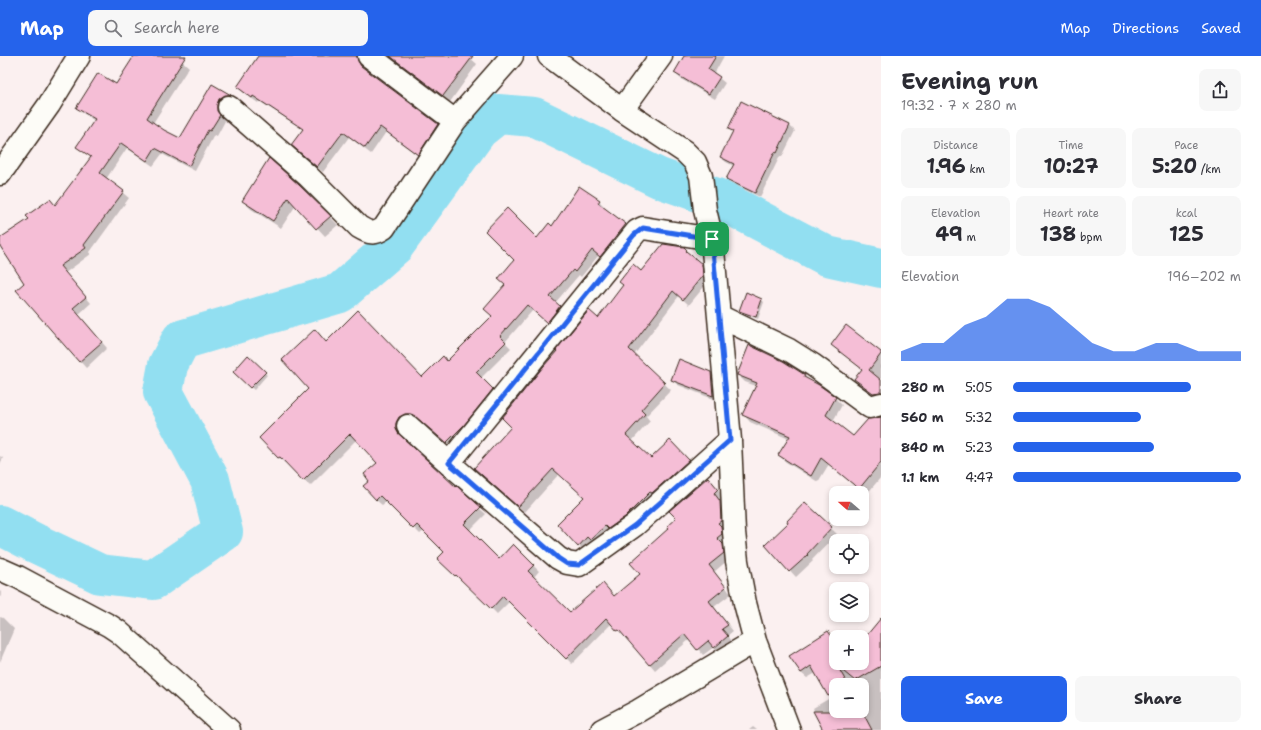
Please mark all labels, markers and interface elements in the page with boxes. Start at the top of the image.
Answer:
search box [88,10,368,46]
text: Map [20,16,64,41]
icon: search [102,17,124,39]
text: Search here [134,18,220,38]
text: Map [1061,19,1091,37]
text: Directions [1113,19,1179,37]
text: Saved [1201,19,1241,37]
text: Evening run [901,67,1038,96]
button: share [1199,69,1241,111]
text: 19:32 · 7 × 280 m [901,97,1017,114]
text: Distance [933,138,978,153]
text: Time [1058,138,1084,153]
text: Pace [1174,138,1198,153]
text: 1.96 [926,153,966,179]
text: 10:27 [1043,153,1099,179]
text: 5:20 [1152,153,1197,179]
text: km [966,162,985,177]
text: /km [1197,162,1221,177]
text: Elevation [931,206,980,221]
text: Heart rate [1043,206,1099,221]
text: kcal [1176,206,1197,221]
text: 49 [935,221,963,247]
text: 138 [1040,221,1076,247]
text: 125 [1169,221,1204,247]
pin [695,222,729,256]
icon: arrive [701,228,723,250]
text: m [963,230,976,245]
text: bpm [1076,230,1102,245]
text: Elevation [901,268,959,285]
text: 196–202 m [1167,268,1241,285]
text: 280 m [901,379,944,396]
text: 5:05 [965,379,993,396]
text: 560 m [901,409,944,426]
text: 5:32 [965,409,993,426]
text: 840 m [901,439,944,456]
text: 5:23 [965,439,993,456]
text: 1.1 km [901,469,939,486]
text: 4:47 [965,469,994,486]
north arrow [829,486,869,526]
map controls [829,486,869,718]
button: locate [829,534,869,574]
button: layers [829,582,869,622]
button: + [829,630,869,670]
button: Save [901,676,1067,722]
button: Share [1075,676,1241,722]
button: − [829,678,869,718]

